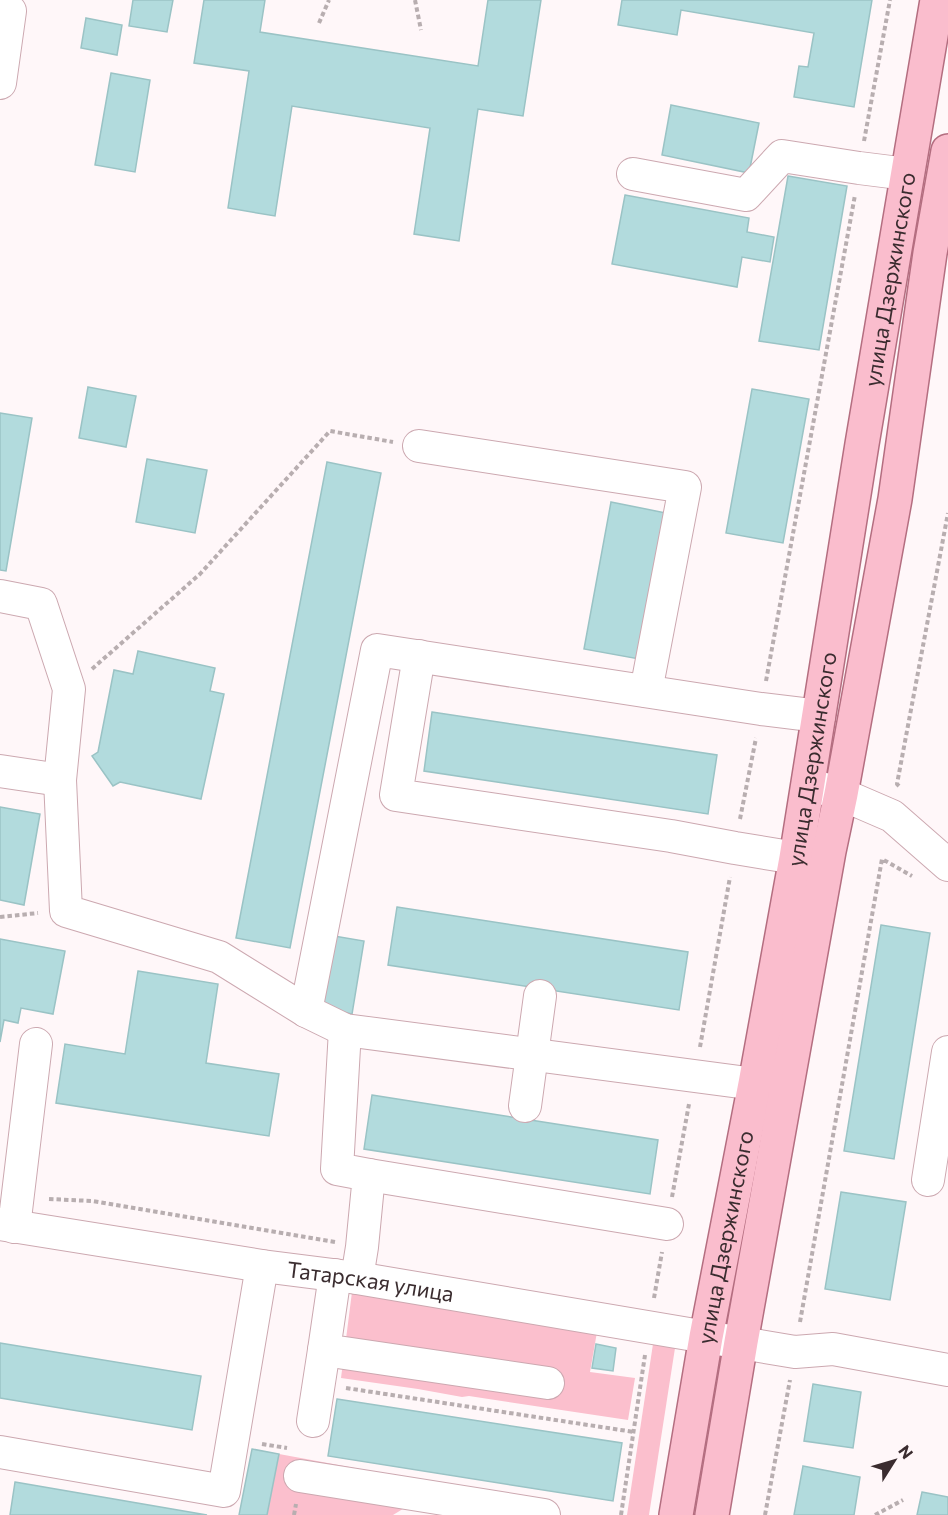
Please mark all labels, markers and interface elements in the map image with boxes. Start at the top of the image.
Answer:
street label: улица Дзержинского [858,170,921,389]
street label: улица Дзержинского [781,650,842,869]
street label: улица Дзержинского [691,1128,759,1346]
street label: Татарская улица [286,1255,456,1307]
north arrow [864,1431,924,1491]
text: N [895,1441,918,1462]

